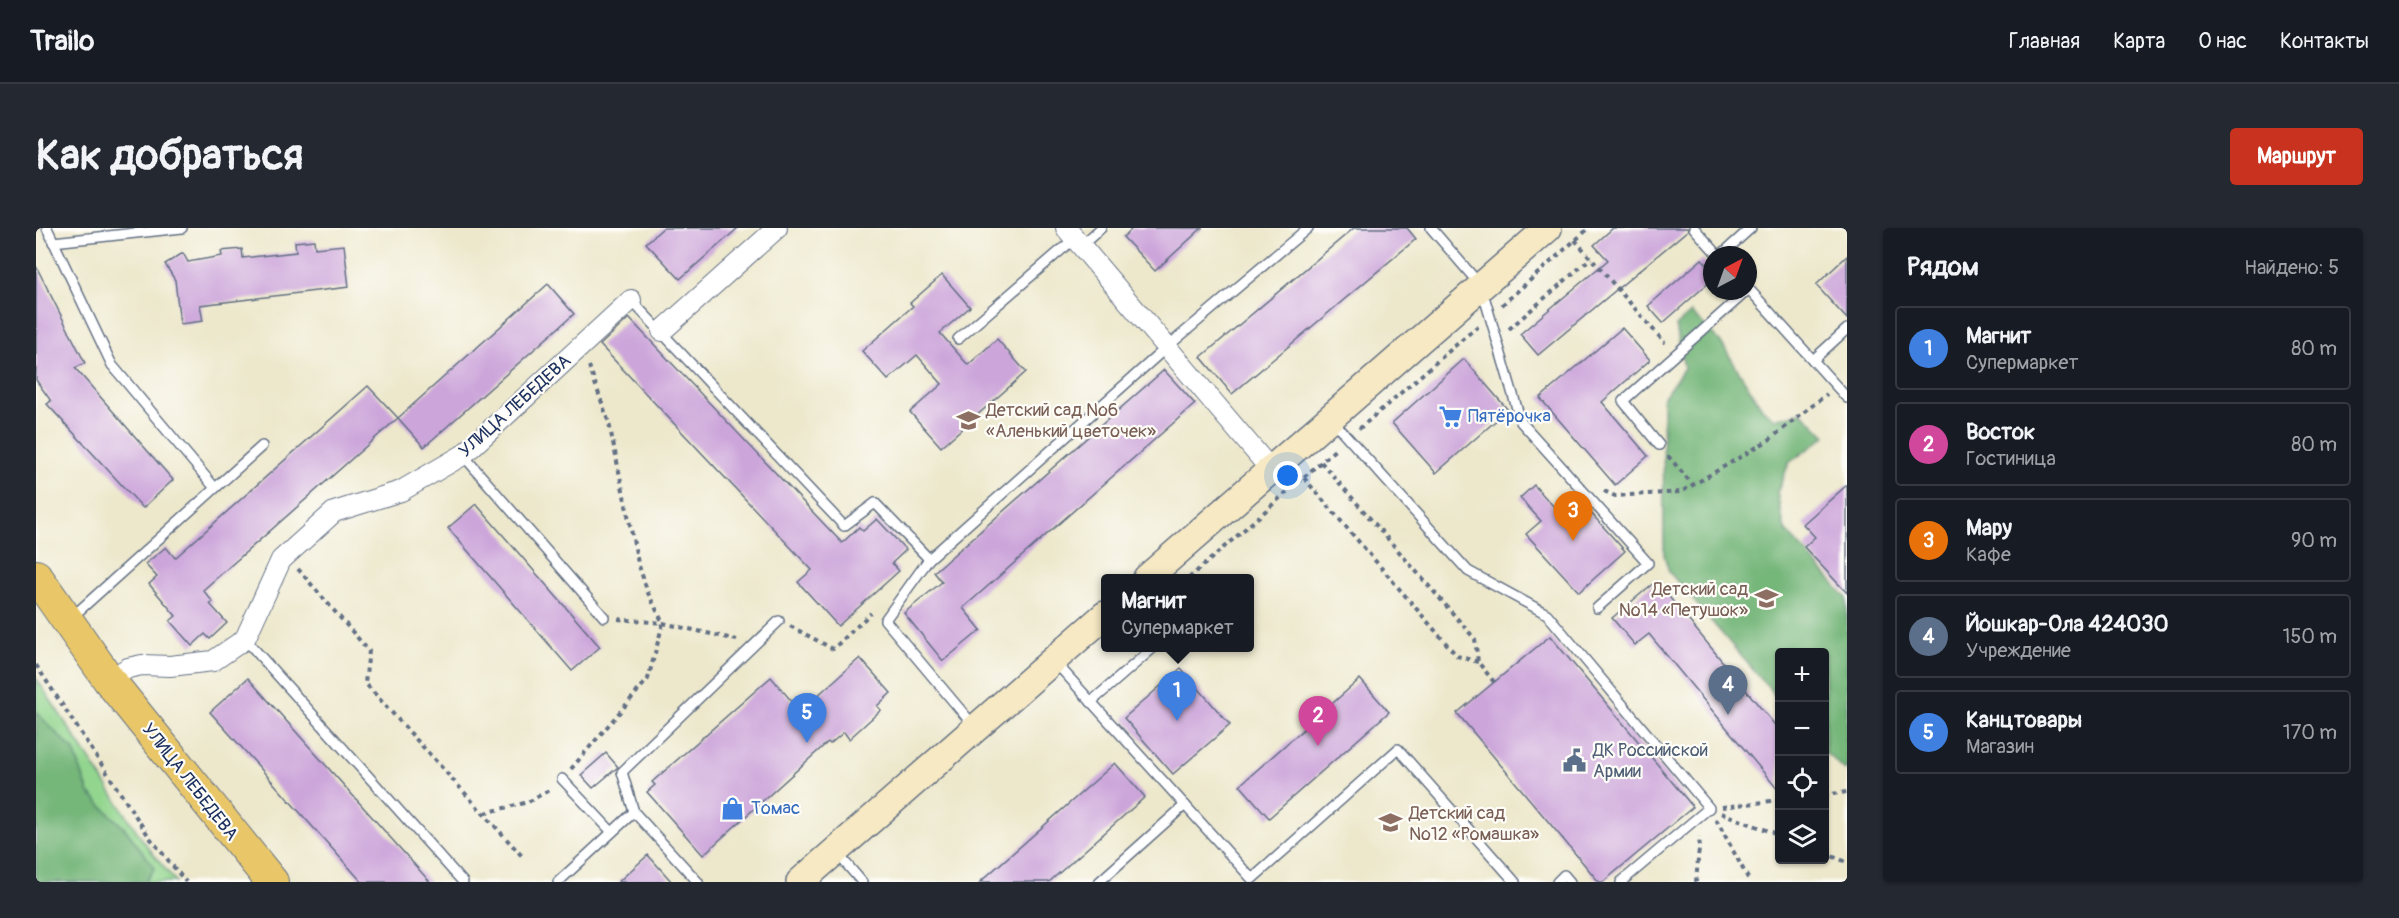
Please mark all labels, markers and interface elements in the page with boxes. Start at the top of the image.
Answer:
text: Trailo [30,24,94,59]
text: Главная [2009,28,2080,55]
text: Карта [2113,28,2165,55]
text: О нас [2198,28,2247,55]
text: Контакты [2280,28,2369,55]
button: Маршрут [2230,128,2363,185]
text: Как добраться [36,130,303,182]
north arrow [1703,246,1757,300]
text: Рядом [1907,251,1979,283]
text: Найдено: 5 [2244,255,2339,280]
text: Магнит [1966,322,2031,350]
text: 1 [1925,336,1932,361]
text: 80 m [2291,336,2337,361]
street label: УЛИЦА ЛЕБЕДЕВА [454,349,576,462]
text: Супермаркет [1966,350,2078,375]
place label: Детский сад №6 «Аленький цветочек» [985,399,1156,443]
supermarket icon: Пятёрочка [1437,403,1463,429]
place label: Пятёрочка [1468,405,1551,428]
school or university icon: Детский сад №6 «Аленький цветочек» [955,407,981,433]
text: Восток [1966,418,2035,446]
text: 2 [1923,432,1934,457]
text: 80 m [2291,432,2337,457]
text: Гостиница [1966,446,2056,471]
your location [1273,461,1302,490]
pin: 3 [1554,492,1592,541]
text: Мару [1966,514,2012,542]
text: 3 [1923,528,1934,553]
text: 90 m [2291,528,2337,553]
text: Кафе [1966,542,2011,567]
popup [1101,574,1254,652]
place label: Детский сад №14 «Петушок» [1619,578,1748,622]
school or university icon: Детский сад №14 «Петушок» [1753,586,1779,612]
text: Магнит [1121,587,1187,615]
text: Йошкар-Ола 424030 [1966,610,2169,638]
text: Супермаркет [1121,615,1234,640]
text: 4 [1923,624,1934,649]
text: 150 m [2283,624,2337,649]
text: Учреждение [1966,638,2071,663]
map controls [1775,648,1829,864]
button: + [1775,648,1829,702]
pin: 4 [1708,666,1748,715]
pin: 1 [1158,672,1196,721]
pin: 5 [788,694,826,743]
pin: 2 [1298,696,1338,746]
button: − [1775,702,1829,756]
text: Канцтовары [1966,706,2082,734]
street label: УЛИЦА ЛЕБЕДЕВА [137,719,243,846]
text: 5 [1923,720,1934,745]
text: 170 m [2283,720,2337,745]
text: Магазин [1966,734,2034,759]
place label: ДК Российской Армии [1592,739,1708,783]
public building icon: ДК Российской Армии [1562,747,1588,773]
button: locate [1775,756,1829,810]
shop icon: Томас [720,795,746,821]
place label: Томас [751,797,800,820]
place label: Детский сад №12 «Ромашка» [1408,802,1539,846]
school or university icon: Детский сад №12 «Ромашка» [1378,810,1404,836]
button: layers [1775,810,1829,864]

